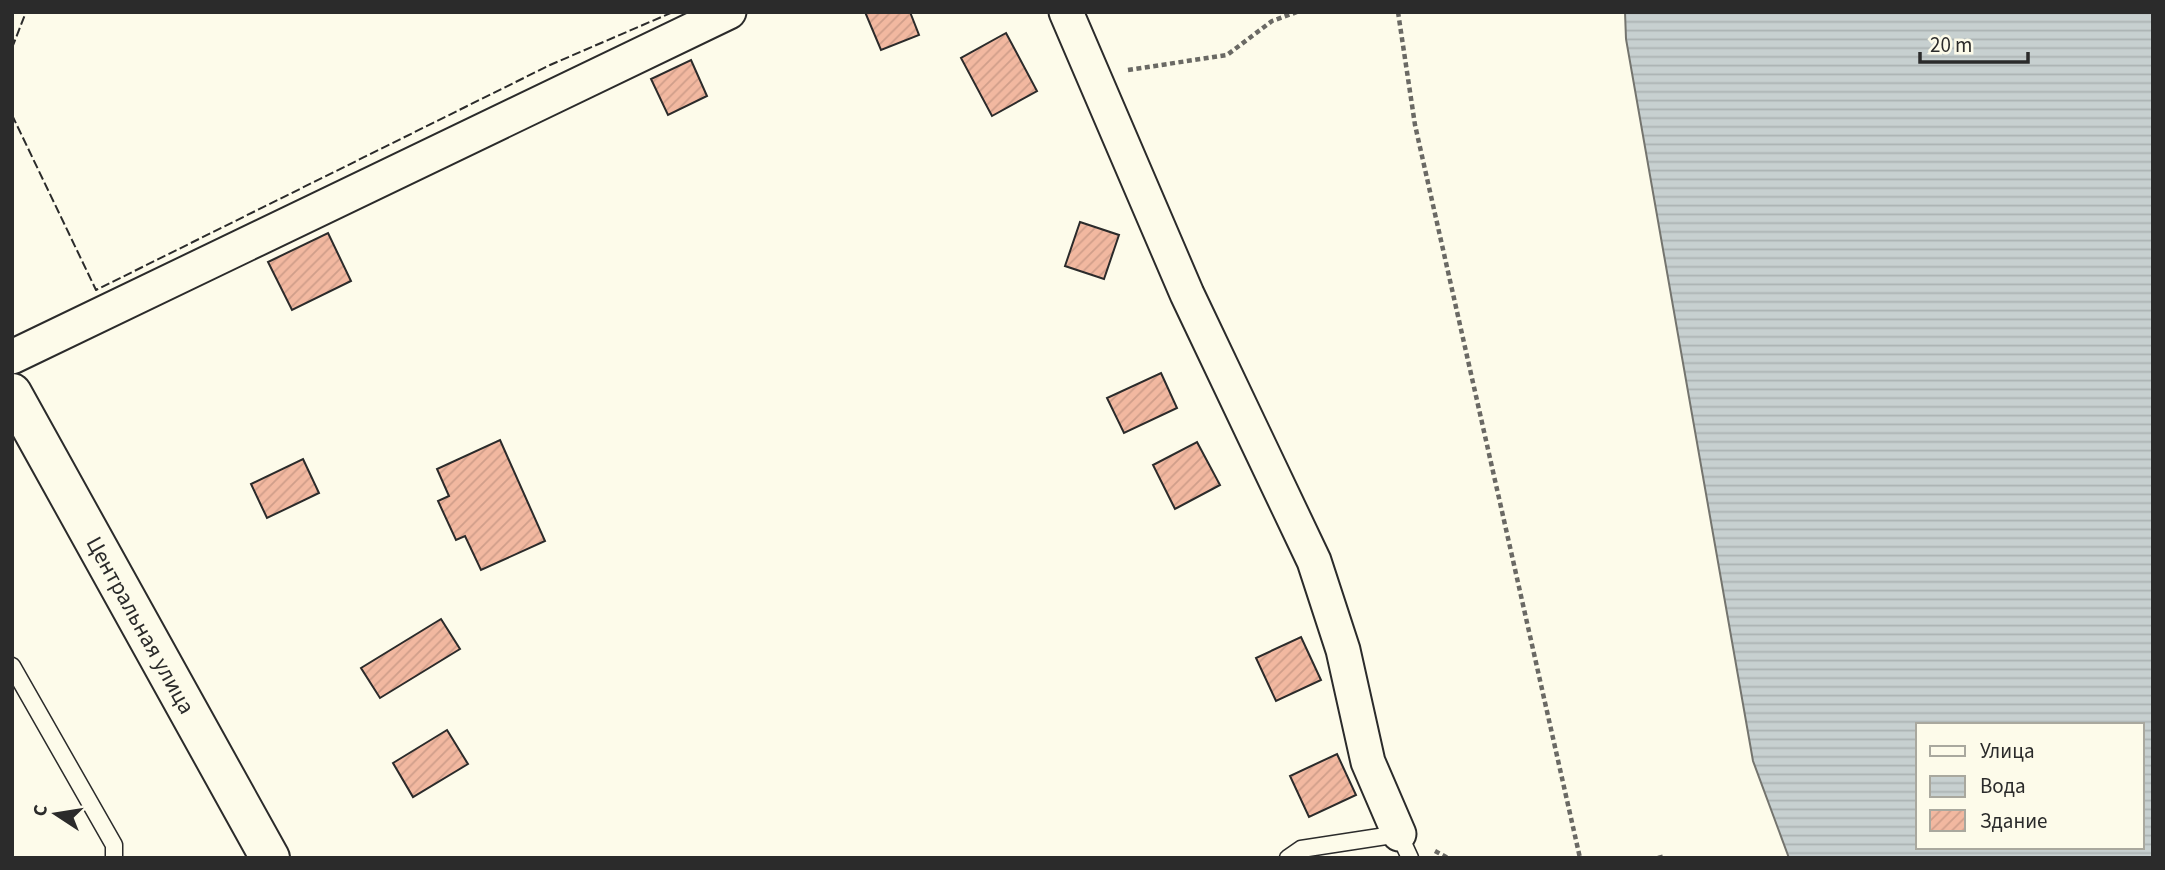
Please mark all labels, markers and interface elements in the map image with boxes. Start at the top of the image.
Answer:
scale bar [1920,21,2028,65]
text: 20 m [1930,30,1972,60]
street label: Центральная улица [78,530,203,720]
legend [1916,723,2144,849]
text: Улица [1980,736,2035,766]
text: Вода [1980,771,2026,801]
north arrow [21,779,91,849]
text: С [26,803,55,819]
text: Здание [1980,806,2048,836]

